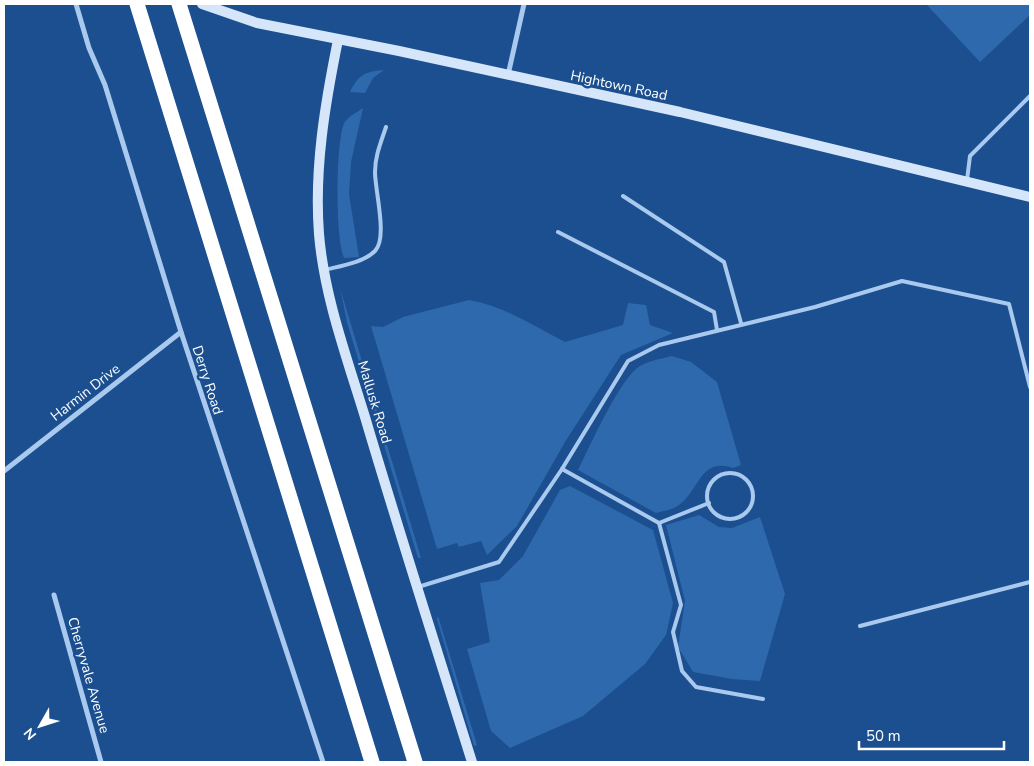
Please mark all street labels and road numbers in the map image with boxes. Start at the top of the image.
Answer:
street label: Hightown Road [569,66,669,105]
street label: Derry Road [187,343,228,417]
street label: Harmin Drive [47,359,124,425]
street label: Mallusk Road [353,359,396,446]
street label: Cherryvale Avenue [63,615,114,735]

